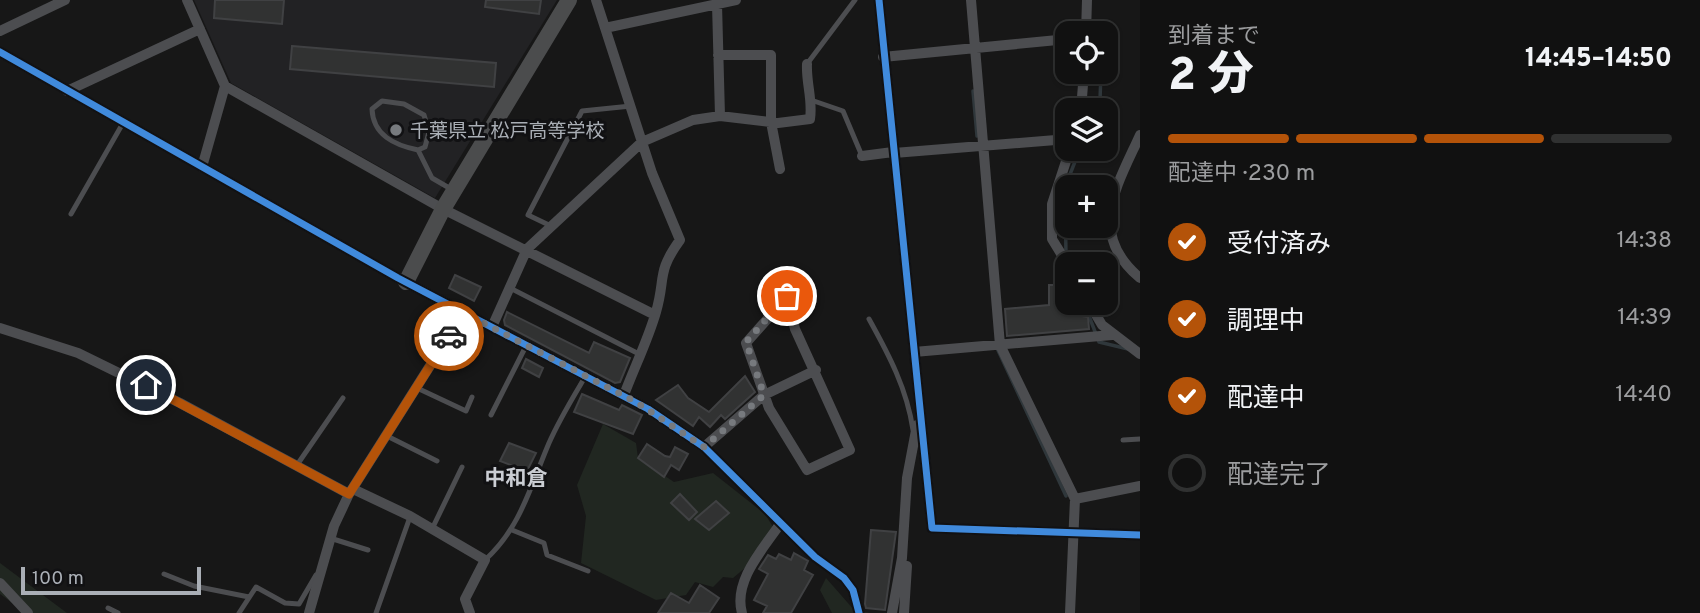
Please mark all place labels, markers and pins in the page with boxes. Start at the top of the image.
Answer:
place label: 千葉県立 松戸高等学校 [410,120,604,144]
marker: 千葉県立 松戸高等学校 [388,122,404,138]
pin [757,266,817,326]
pin [116,355,176,415]

